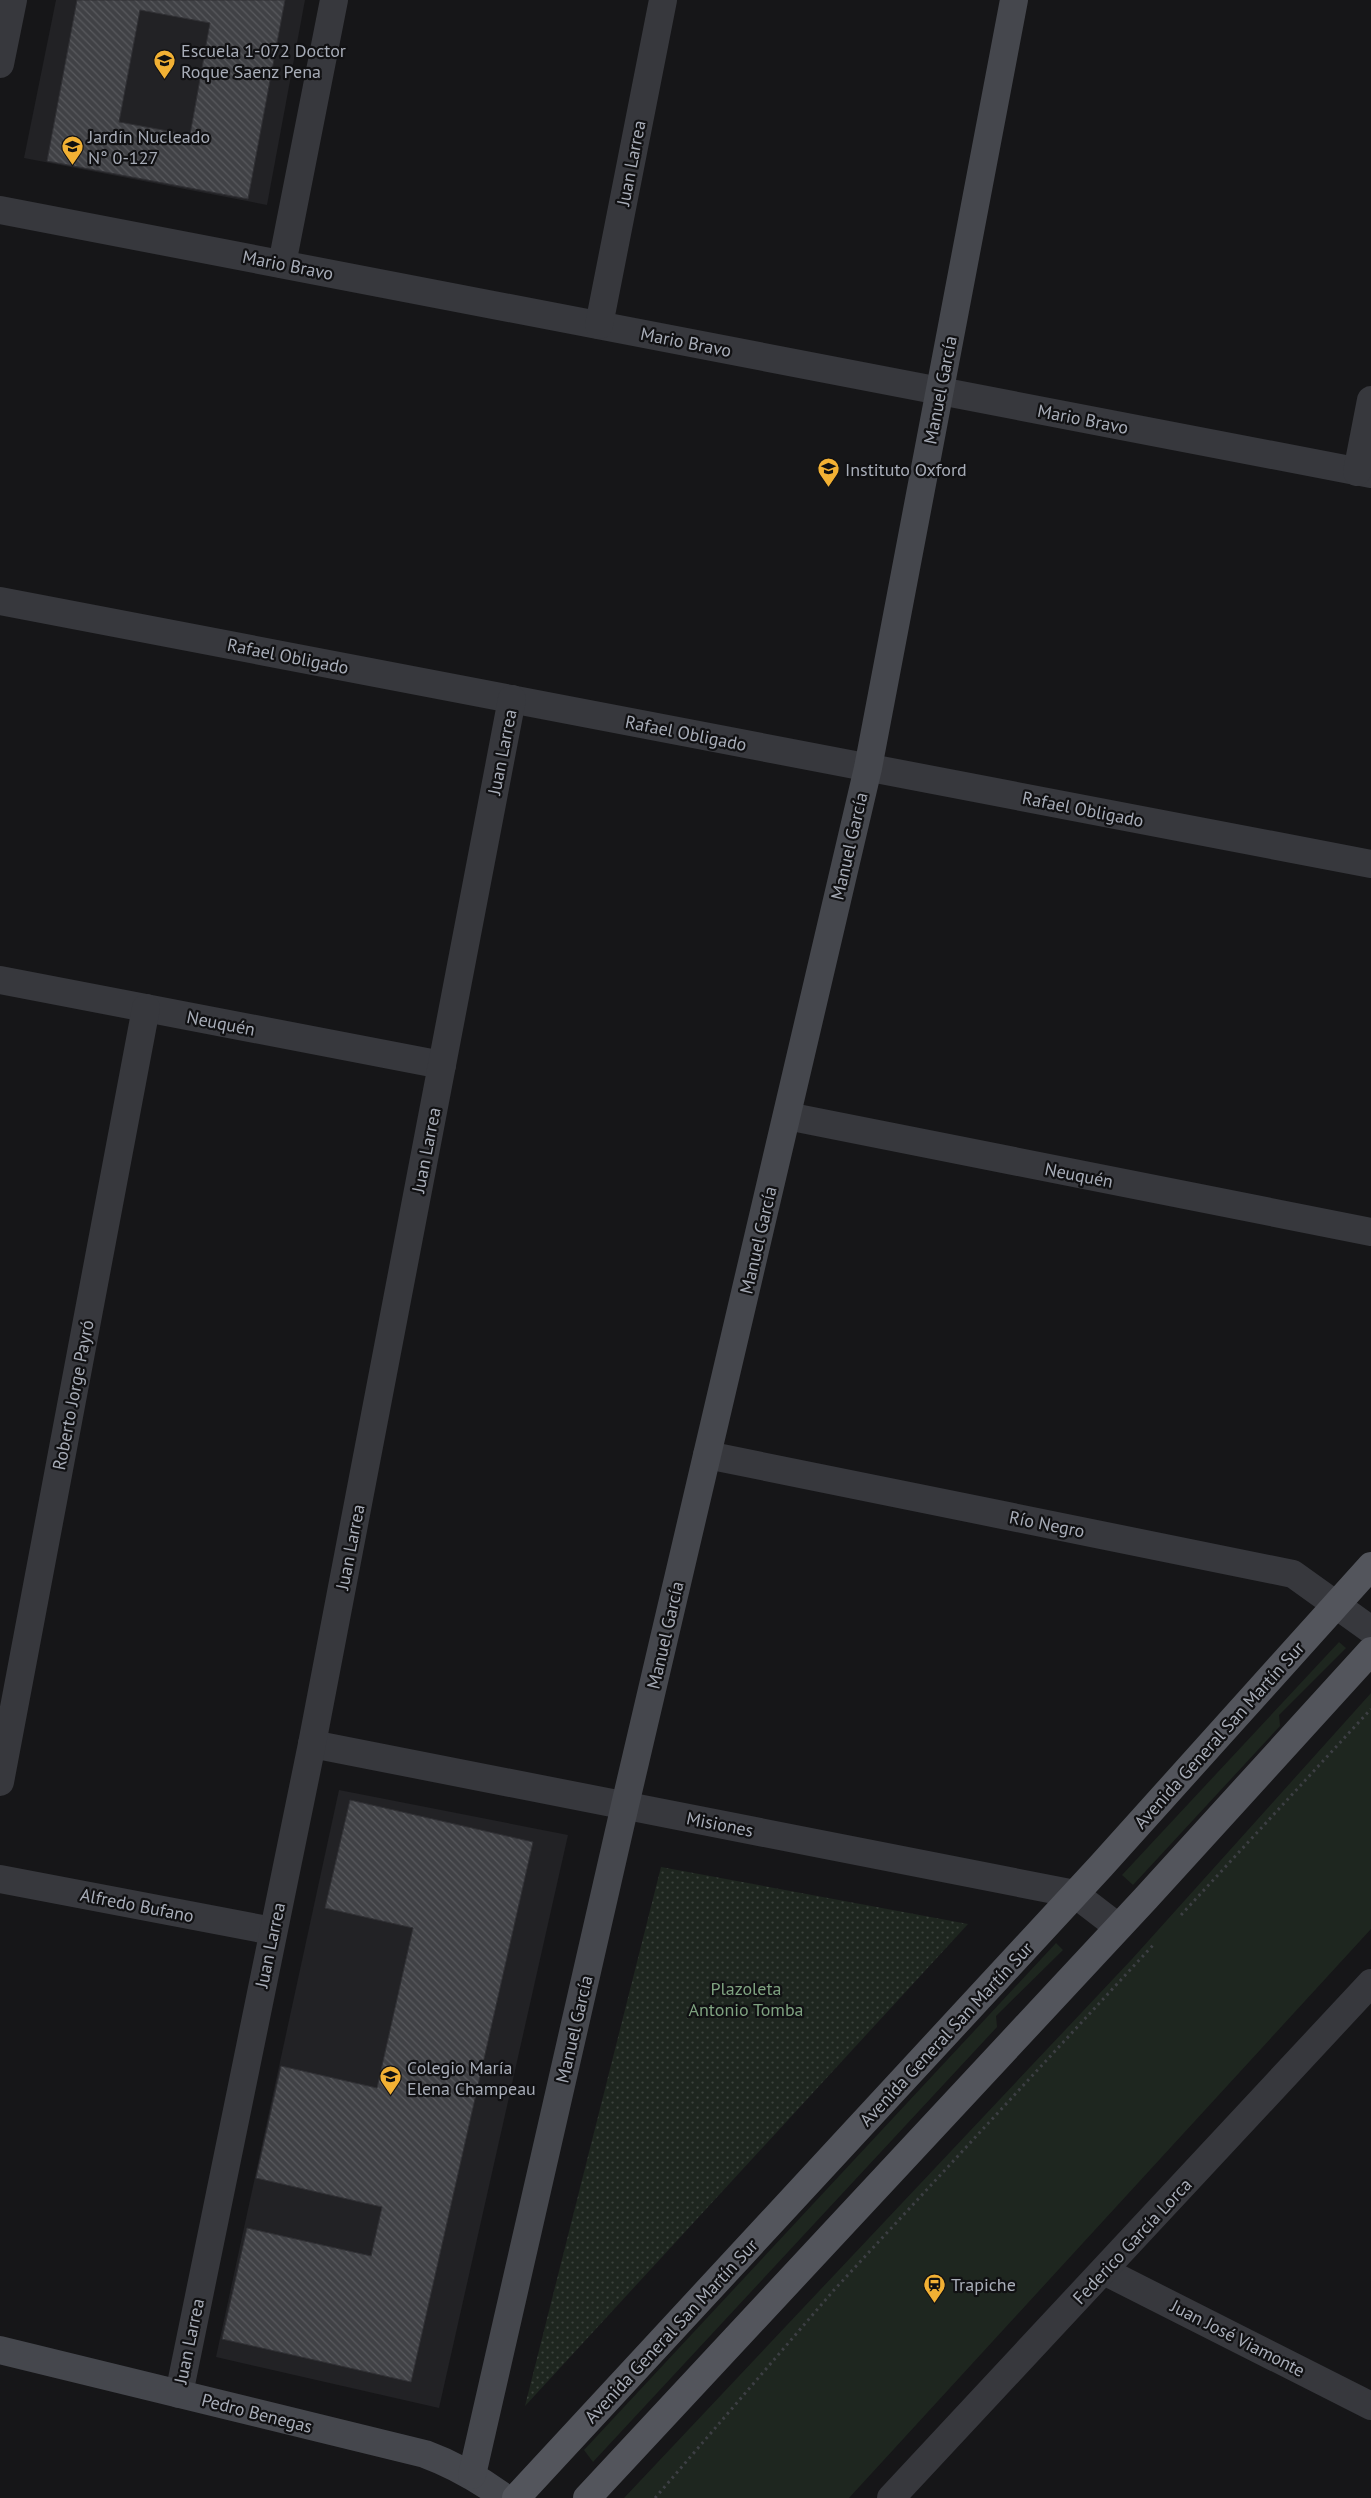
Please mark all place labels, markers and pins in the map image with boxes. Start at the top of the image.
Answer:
place label: Escuela 1-072 Doctor Roque Saenz Pena [181,39,346,83]
school or university icon: Escuela 1-072 Doctor Roque Saenz Pena [153,48,177,79]
place label: Jardín Nucleado N° 0-127 [87,125,210,169]
school or university icon: Jardín Nucleado N° 0-127 [60,134,84,165]
school or university icon: Instituto Oxford [817,457,841,488]
place label: Instituto Oxford [845,458,967,481]
place label: Colegio María Elena Champeau [407,2056,536,2100]
school or university icon: Colegio María Elena Champeau [379,2065,403,2096]
station icon: Trapiche [923,2272,947,2303]
place label: Trapiche [951,2273,1016,2296]

